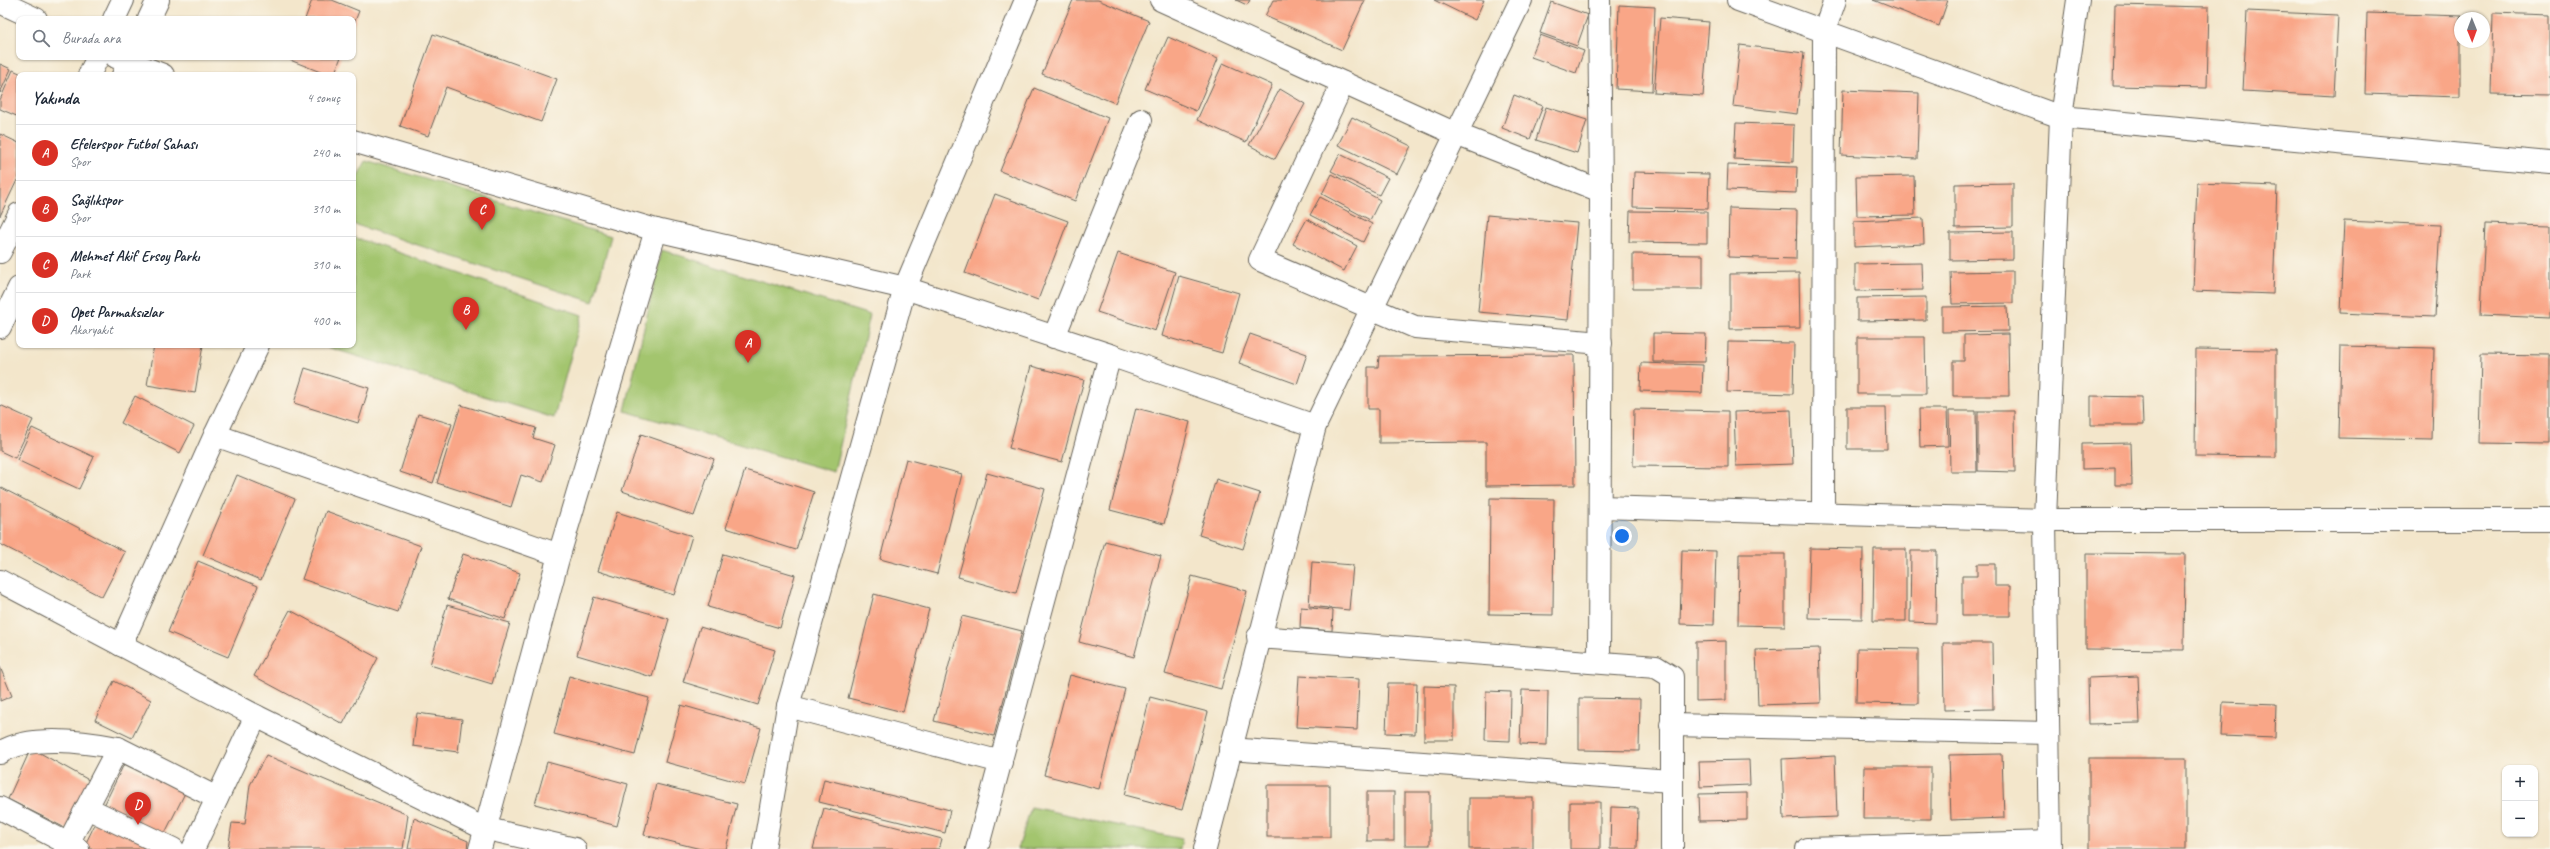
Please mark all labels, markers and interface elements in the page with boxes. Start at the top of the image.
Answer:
north arrow [2454,12,2490,48]
search box [16,16,356,60]
icon: search [30,27,52,49]
text: Burada ara [62,29,120,48]
text: Yakında [32,88,79,109]
text: 4 sonuç [307,90,340,106]
text: Efelerspor Futbol Sahası [70,135,197,154]
text: A [42,145,48,161]
text: 240 m [312,145,340,161]
text: Spor [70,154,91,170]
text: Sağlıkspor [70,191,122,210]
pin: C [469,197,495,230]
text: B [42,201,48,217]
text: 310 m [312,201,340,217]
text: Spor [70,210,91,226]
text: Mehmet Akif Ersoy Parkı [70,247,199,266]
text: C [42,257,48,273]
text: 310 m [312,257,340,273]
text: Park [70,266,91,282]
pin: B [453,297,479,330]
text: Opet Parmaksızlar [70,303,163,322]
text: D [41,313,49,329]
text: 400 m [312,313,340,329]
text: Akaryakıt [70,322,113,338]
pin: A [735,330,761,363]
your location [1612,526,1632,546]
map controls [2502,765,2538,837]
button: + [2502,765,2538,801]
pin: D [125,792,151,825]
button: − [2502,801,2538,837]

